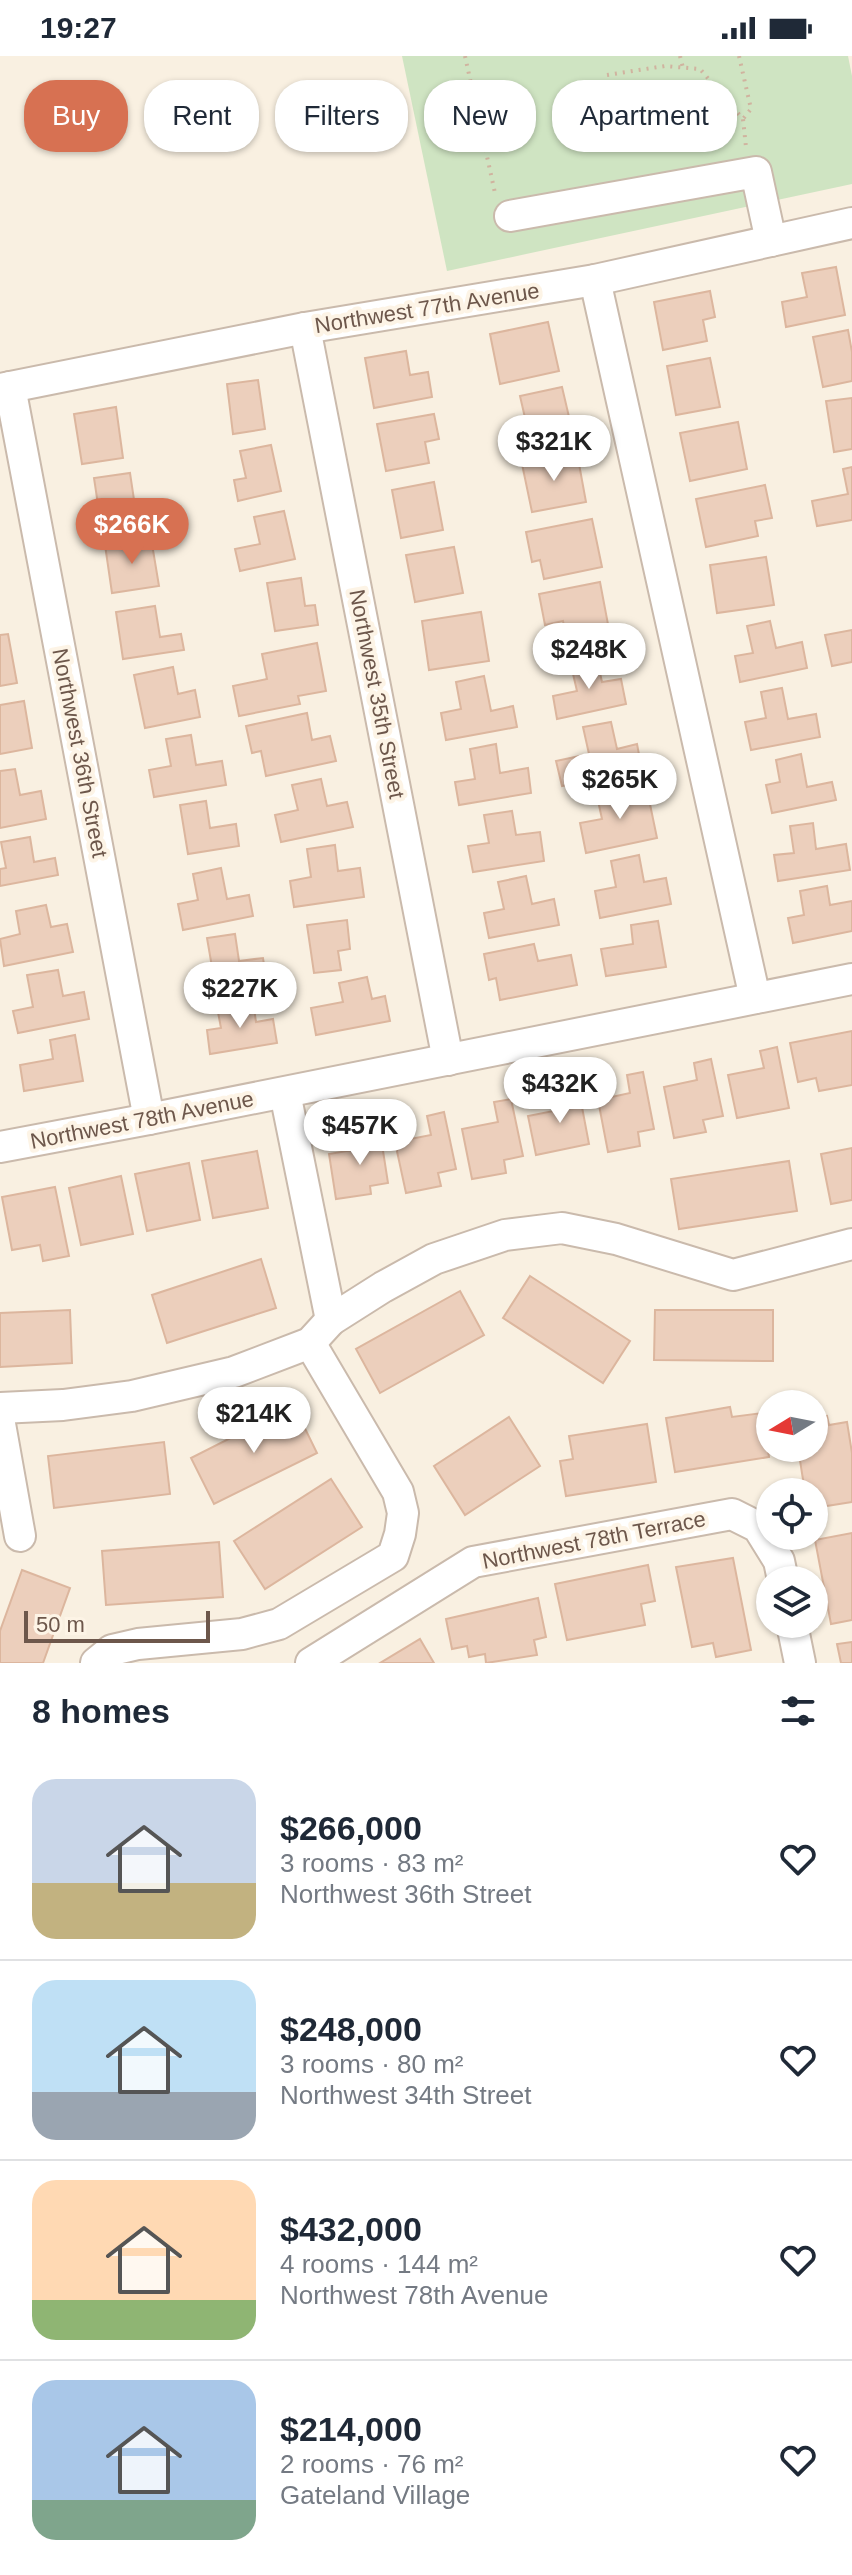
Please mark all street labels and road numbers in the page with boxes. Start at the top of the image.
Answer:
street label: Northwest 77th Avenue [313,278,541,338]
street label: Northwest 35th Street [344,587,410,801]
street label: Northwest 36th Street [47,646,113,860]
street label: Northwest 78th Avenue [28,1086,256,1154]
street label: Northwest 78th Terrace [480,1506,708,1574]

